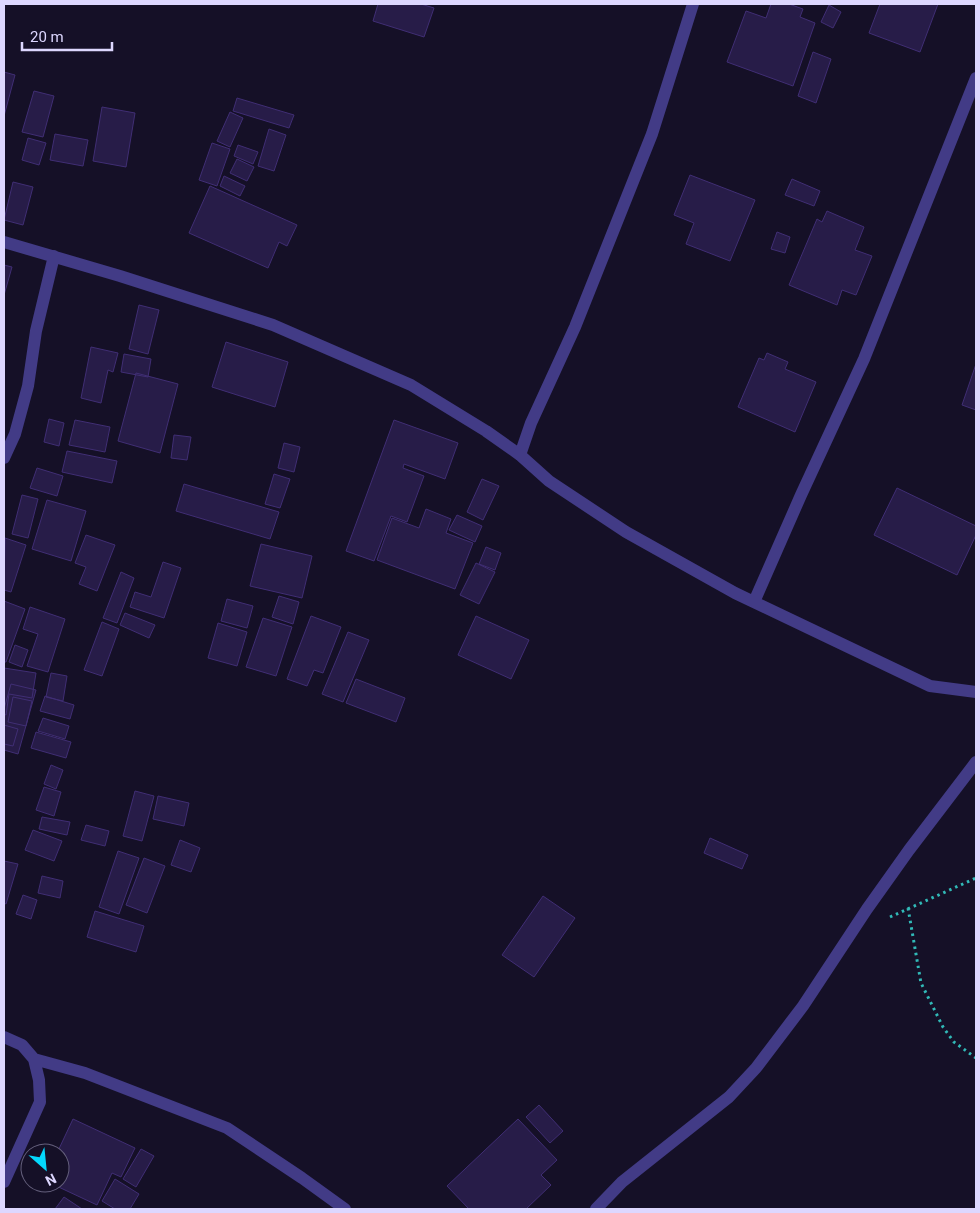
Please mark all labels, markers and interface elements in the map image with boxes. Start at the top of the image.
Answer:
scale bar [22,20,112,52]
text: 20 m [30,28,64,46]
north arrow [20,1143,70,1193]
text: N [43,1170,59,1189]

